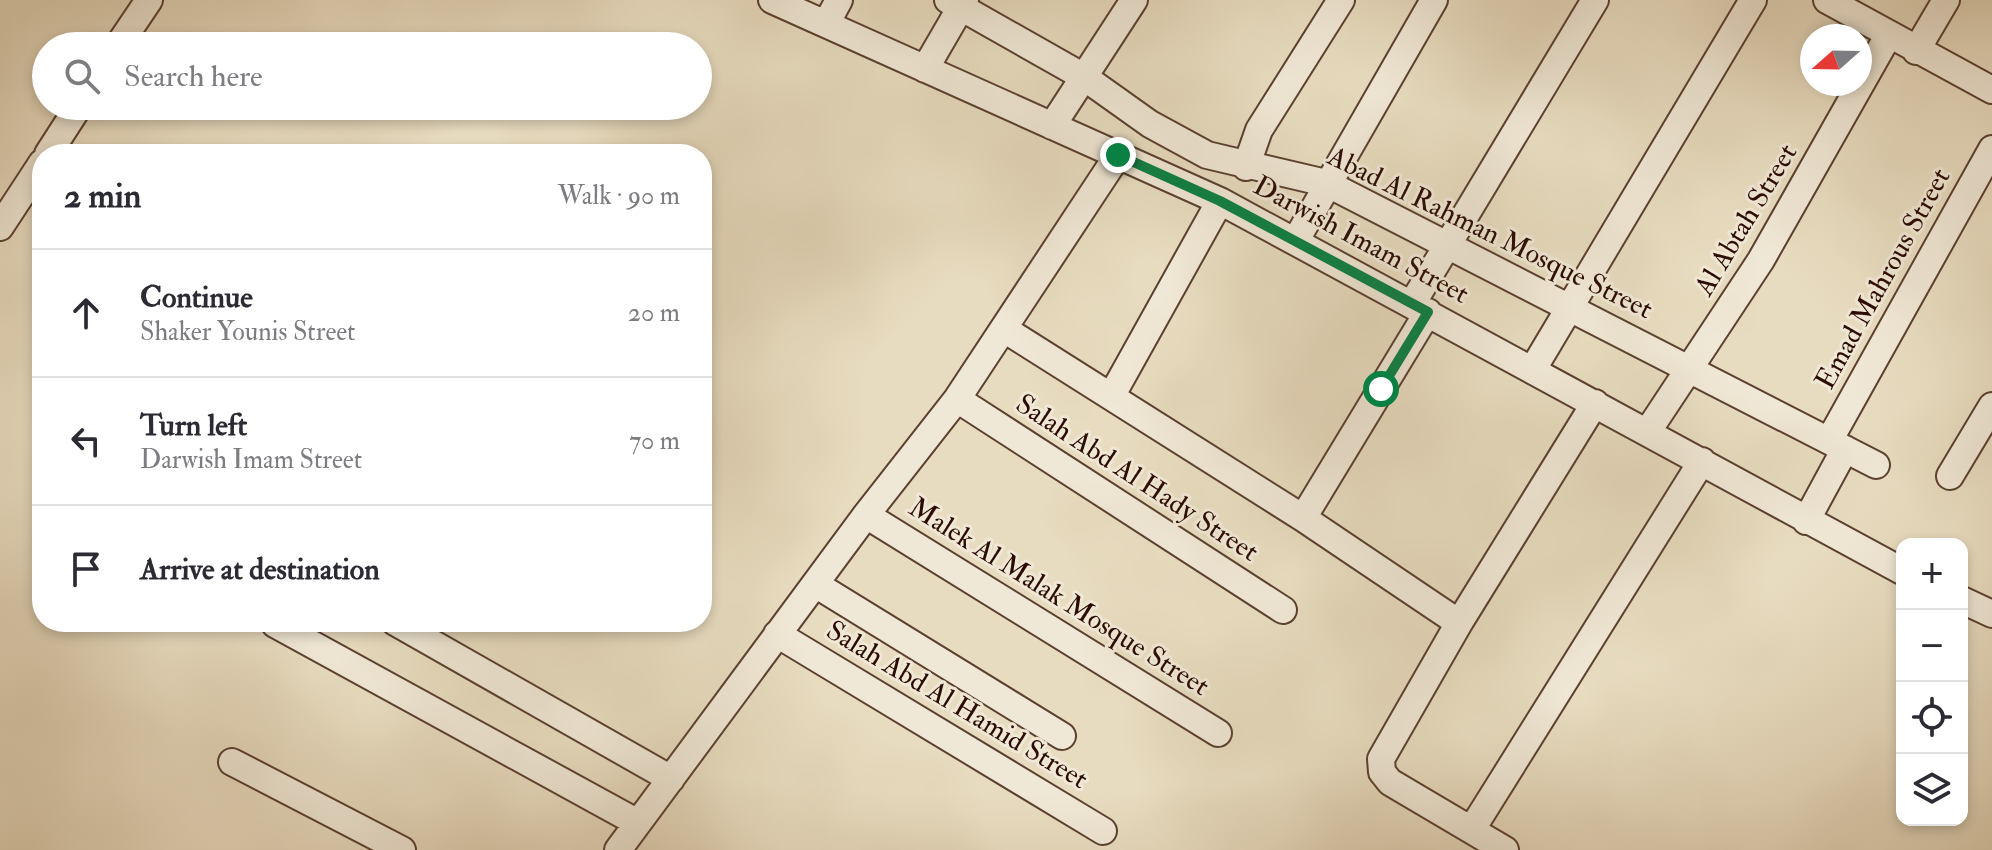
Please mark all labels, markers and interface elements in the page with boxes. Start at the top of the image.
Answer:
north arrow [1800,24,1872,96]
search box [32,32,712,120]
icon: search [60,54,104,98]
text: Search here [124,58,263,95]
route end [1100,137,1136,173]
street label: Al Abtah Street [1686,138,1805,303]
street label: Abad Al Rahman Mosque Street [1321,139,1658,327]
street label: Emad Mahrous Street [1808,162,1958,396]
street label: Darwish Imam Street [1247,168,1475,312]
text: 2 min [64,175,141,218]
text: Walk · 90 m [558,180,680,212]
text: Continue [140,279,253,316]
icon: ahead [64,291,108,335]
text: 20 m [628,297,680,329]
text: Shaker Younis Street [140,316,356,348]
route start [1363,371,1399,407]
street label: Salah Abd Al Hady Street [1009,386,1265,570]
text: Turn left [140,407,247,444]
icon: left [64,419,108,463]
text: 70 m [629,425,680,457]
text: Darwish Imam Street [140,444,362,476]
street label: Malek Al Malak Mosque Street [902,490,1216,704]
map controls [1896,538,1968,826]
button: + [1896,538,1968,610]
icon: arrive [64,547,108,591]
text: Arrive at destination [140,551,380,588]
button: − [1896,610,1968,682]
street label: Salah Abd Al Hamid Street [820,613,1094,797]
button: locate [1896,682,1968,754]
button: layers [1896,754,1968,826]

